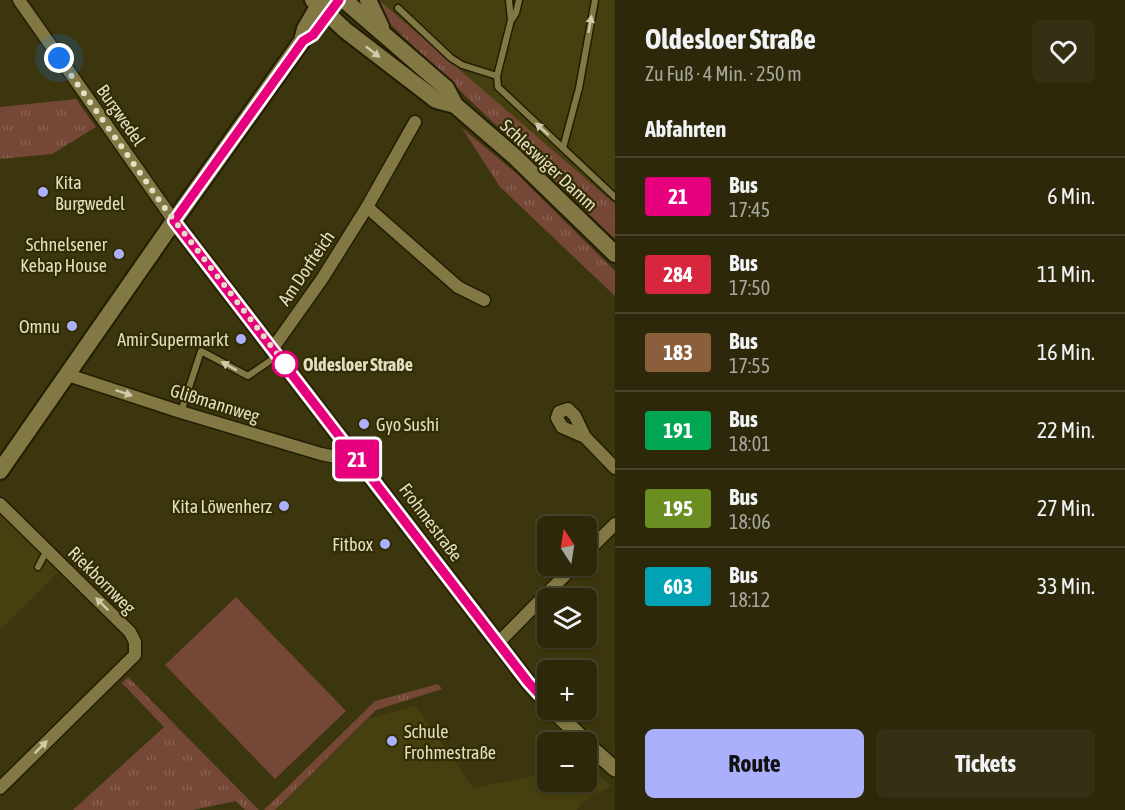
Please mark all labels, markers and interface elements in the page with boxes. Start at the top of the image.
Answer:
one-way arrow [586,15,595,34]
button: heart [1032,20,1095,83]
text: Oldesloer Straße [645,23,816,55]
your location [44,43,74,73]
one-way arrow [365,45,381,58]
text: Zu Fuß · 4 Min. · 250 m [645,62,802,85]
street label: Burgwedel [92,80,150,150]
street label: Schleswiger Damm [496,115,602,215]
text: Abfahrten [645,116,726,142]
one-way arrow [534,122,549,136]
place label: Kita Burgwedel [55,172,125,214]
text: Bus [729,172,758,198]
text: 6 Min. [1047,183,1095,209]
text: 21 [668,184,688,208]
marker: Kita Burgwedel [36,185,50,199]
text: 17:45 [729,198,770,221]
street label: Am Dorfteich [273,227,339,309]
place label: Schnelsener Kebap House [20,234,108,276]
marker: Schnelsener Kebap House [112,247,126,261]
text: Bus [729,250,758,276]
text: 11 Min. [1037,261,1095,287]
text: 284 [663,262,693,286]
text: 17:50 [729,276,770,299]
place label: Omnu [19,316,60,337]
marker: Omnu [65,319,79,333]
text: Bus [729,328,758,354]
place label: Amir Supermarkt [117,329,229,350]
marker: Amir Supermarkt [234,332,248,346]
text: 16 Min. [1037,339,1095,365]
text: 183 [663,340,693,364]
marker: Oldesloer Straße [272,351,298,377]
place label: Oldesloer Straße [303,354,413,375]
text: 17:55 [729,354,770,377]
one-way arrow [220,361,237,371]
street label: Glißmannweg [168,379,262,427]
one-way arrow [115,389,133,398]
text: Bus [729,406,758,432]
place label: Gyo Sushi [376,414,439,435]
marker: Gyo Sushi [357,417,371,431]
text: 22 Min. [1037,417,1095,443]
text: 191 [663,418,693,442]
text: 18:01 [729,432,771,455]
line badge: 21 [330,440,384,478]
text: 21 [347,447,367,471]
street label: Frohmestraße [395,479,467,565]
text: Bus [729,484,758,510]
text: 27 Min. [1037,495,1095,521]
place label: Kita Löwenherz [172,496,273,517]
text: 195 [663,496,693,520]
marker: Kita Löwenherz [277,499,291,513]
text: 18:06 [729,510,771,533]
north arrow [537,516,597,576]
map controls [537,516,597,792]
place label: Fitbox [332,534,373,555]
marker: Fitbox [378,537,392,551]
street label: Riekbornweg [64,542,140,618]
text: Bus [729,562,758,588]
text: 33 Min. [1037,573,1095,599]
text: 603 [663,574,693,598]
button: layers [537,588,597,648]
text: 18:12 [729,588,770,611]
one-way arrow [95,598,109,612]
button: + [537,660,597,720]
place label: Schule Frohmestraße [404,721,496,763]
button: Route [645,729,864,798]
button: Tickets [876,729,1095,798]
button: − [537,732,597,792]
marker: Schule Frohmestraße [385,734,399,748]
one-way arrow [34,740,48,754]

